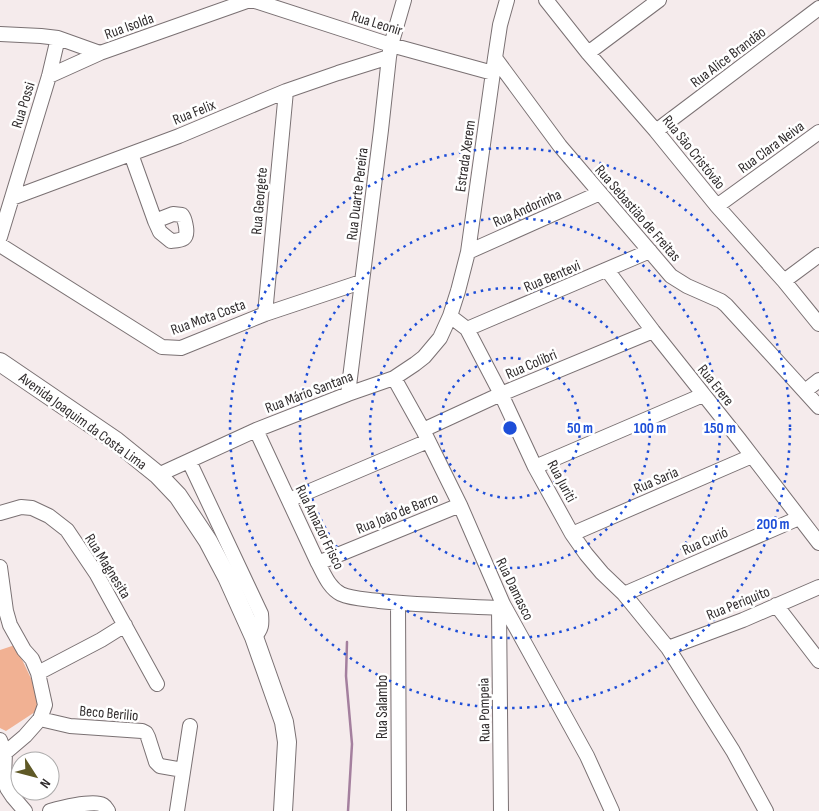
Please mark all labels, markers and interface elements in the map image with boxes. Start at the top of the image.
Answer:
street label: Rua Leonir [349,7,405,40]
street label: Rua Isolda [102,9,157,44]
street label: Rua Alice Brandão [687,23,770,92]
street label: Rua Possi [7,80,40,131]
street label: Rua Felix [170,95,219,130]
street label: Rua São Cristóvão [658,111,729,193]
street label: Rua Clara Neiva [734,117,808,178]
street label: Estrada Xerem [451,119,480,193]
street label: Rua Duarte Pereira [342,146,373,241]
street label: Rua Sebastião de Freitas [590,161,685,266]
street label: Rua Georgete [247,167,272,235]
street label: Rua Andorinha [490,185,564,232]
street label: Rua Bentevi [521,256,584,297]
street label: Rua Mota Costa [168,295,248,340]
street label: Rua Colibri [503,345,560,384]
street label: Rua Erere [693,361,738,410]
street label: Rua Mário Santana [262,367,356,418]
street label: Avenida Joaquim da Costa Lima [14,368,151,474]
centre of rings [501,419,519,437]
text: 50 m [567,419,593,438]
text: 100 m [634,419,666,438]
text: 150 m [704,419,736,438]
street label: Rua Juriti [543,457,581,506]
street label: Rua Saria [631,463,681,498]
street label: Rua Amazor Frisco [291,482,348,573]
street label: Rua Joāo de Barro [353,488,441,539]
text: 200 m [756,515,790,534]
street label: Rua Curió [679,523,731,560]
street label: Rua Magnesita [80,530,135,602]
street label: Rua Damasco [491,555,538,624]
street label: Rua Periquito [704,582,773,625]
street label: Rua Salambo [373,675,392,739]
street label: Rua Pompeia [474,677,495,742]
street label: Beco Berilio [79,701,139,726]
north arrow [10,751,60,801]
text: N [36,775,54,791]

